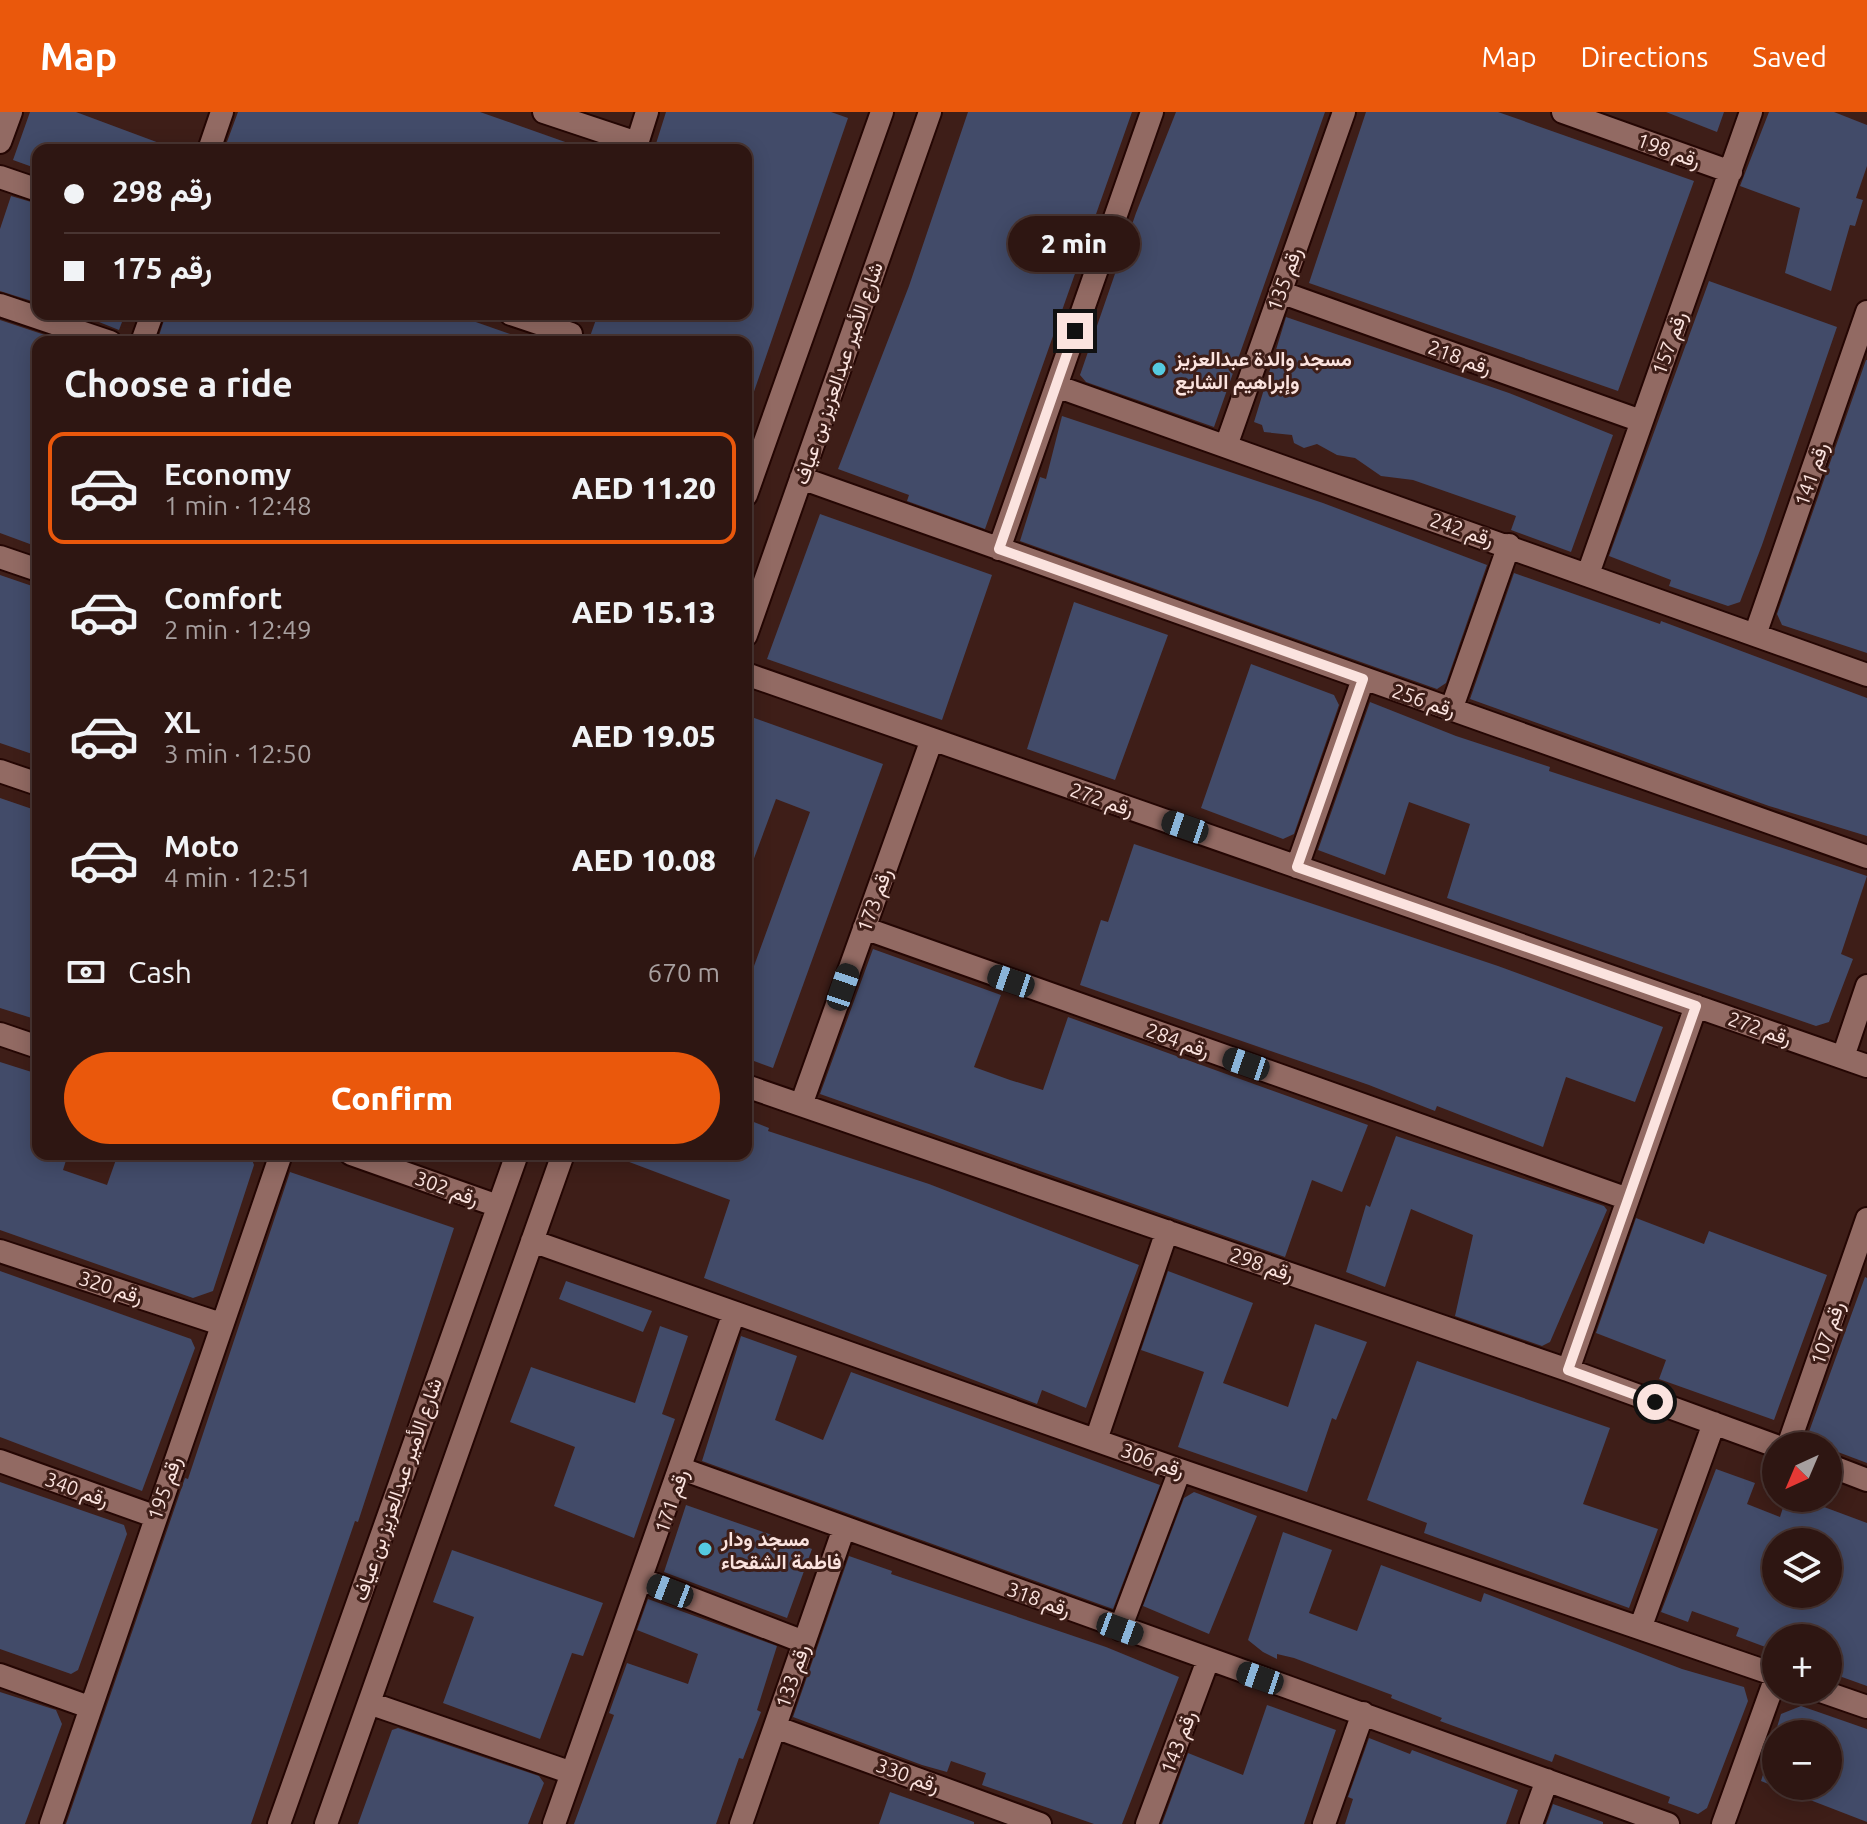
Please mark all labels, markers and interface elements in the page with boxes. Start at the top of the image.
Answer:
text: Map [40,35,117,77]
text: Map [1481,41,1537,72]
text: Directions [1581,41,1708,72]
text: Saved [1752,41,1827,72]
street label: رقم 198 [1634,128,1704,174]
text: رقم 298 [112,174,212,208]
callout: 2 min [1009,215,1141,271]
text: 2 min [1041,229,1107,258]
street label: رقم 135 [1262,244,1308,314]
text: رقم 175 [112,251,212,285]
street label: شارع الأمير عبدالعزيز بن عياف [789,259,890,488]
street label: رقم 157 [1647,308,1693,378]
route end [1057,313,1093,349]
street label: رقم 218 [1425,335,1495,381]
place label: مسجد والدة عبدالعزيز وإبراهيم الشايع [1174,347,1352,396]
marker: مسجد والدة عبدالعزيز وإبراهيم الشايع [1150,360,1168,378]
text: Choose a ride [64,363,293,404]
street label: رقم 141 [1789,439,1834,509]
icon: car [68,452,140,524]
text: Economy [164,457,291,491]
text: AED 11.20 [572,471,716,505]
text: 1 min · 12:48 [164,491,312,520]
street label: رقم 242 [1427,507,1497,552]
icon: car [68,576,140,648]
text: Comfort [164,581,282,615]
text: AED 15.13 [572,595,716,629]
text: 2 min · 12:49 [164,615,312,644]
street label: رقم 256 [1389,678,1459,723]
icon: car [68,700,140,772]
text: XL [164,705,200,739]
text: AED 19.05 [572,719,716,753]
text: 3 min · 12:50 [164,739,312,768]
street label: رقم 272 [1067,777,1137,822]
car [1158,808,1212,846]
icon: car [68,824,140,896]
text: Moto [164,829,239,863]
text: AED 10.08 [572,843,716,877]
text: 4 min · 12:51 [164,863,312,892]
street label: رقم 173 [852,865,898,935]
icon: cash [64,950,108,994]
text: Cash [128,955,192,989]
text: 670 m [648,958,720,987]
car [824,960,862,1014]
car [984,962,1038,1000]
street label: رقم 272 [1725,1006,1795,1051]
street label: رقم 284 [1143,1018,1213,1064]
car [1219,1045,1273,1083]
button: Confirm [64,1052,720,1144]
street label: رقم 302 [412,1166,482,1212]
street label: رقم 298 [1227,1242,1297,1287]
street label: رقم 320 [76,1266,146,1310]
street label: رقم 107 [1805,1298,1850,1368]
street label: شارع الأمير عبدالعزيز بن عياف [348,1375,449,1604]
route start [1637,1384,1673,1420]
north arrow [1762,1432,1842,1512]
map controls [1762,1432,1842,1800]
street label: رقم 306 [1118,1438,1188,1484]
street label: رقم 195 [142,1453,187,1523]
street label: رقم 171 [649,1466,694,1536]
street label: رقم 340 [42,1467,112,1513]
place label: مسجد ودار فاطمة الشقحاء [720,1527,842,1573]
button: layers [1762,1528,1842,1608]
marker: مسجد ودار فاطمة الشقحاء [696,1540,714,1558]
car [643,1571,697,1611]
street label: رقم 318 [1004,1577,1074,1623]
car [1093,1610,1147,1648]
button: + [1762,1624,1842,1704]
street label: رقم 133 [770,1641,815,1711]
car [1233,1659,1287,1697]
street label: رقم 143 [1155,1707,1202,1778]
button: − [1762,1720,1842,1800]
street label: رقم 330 [873,1753,943,1799]

